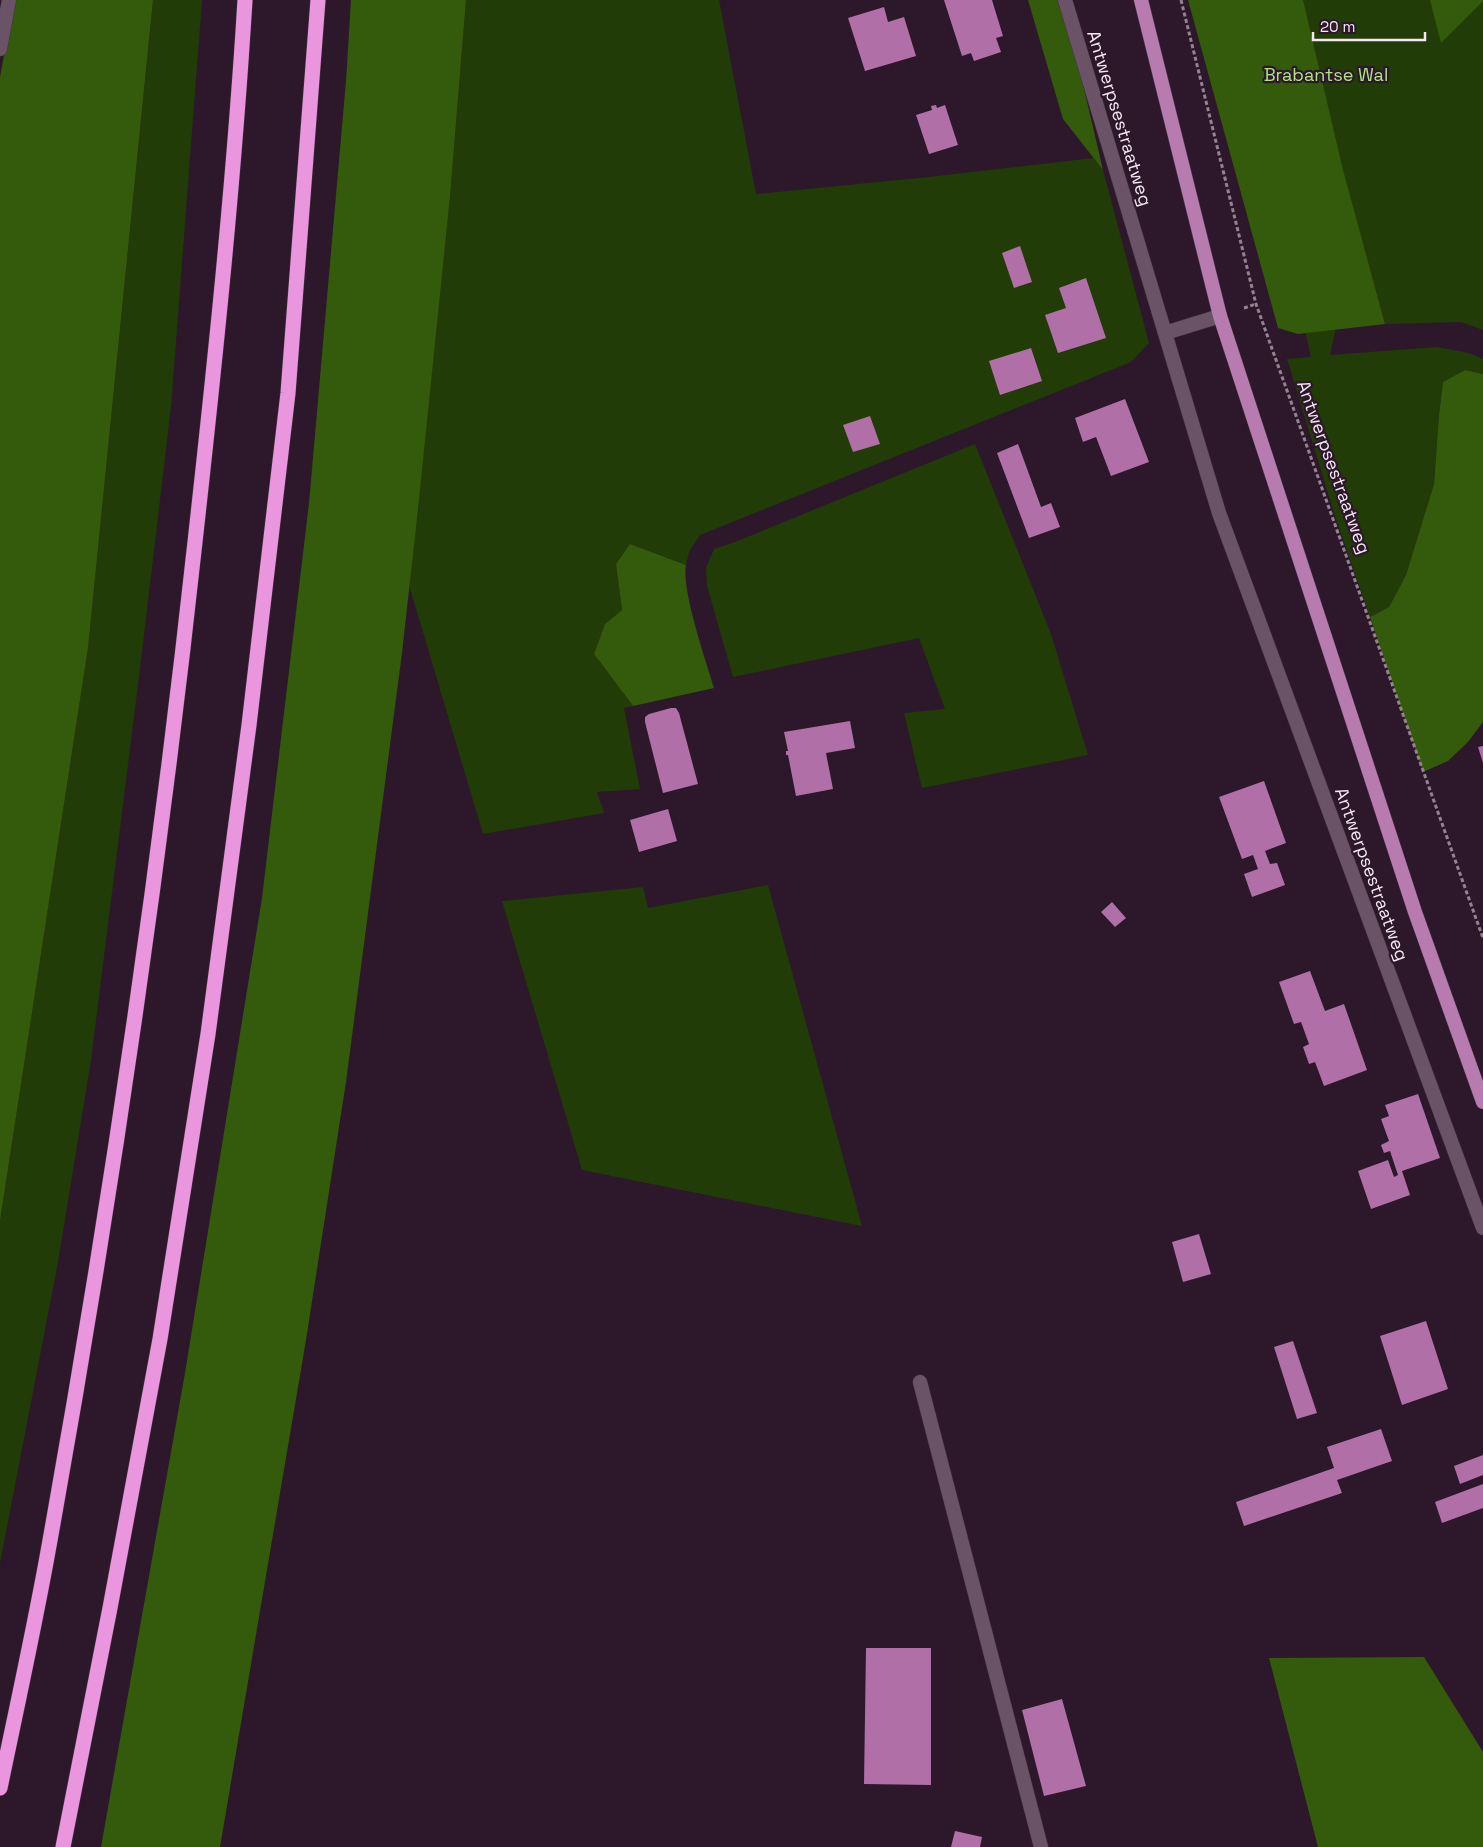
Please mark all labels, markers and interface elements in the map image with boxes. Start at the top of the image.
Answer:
scale bar [1313,10,1426,42]
text: 20 m [1320,17,1355,36]
street label: Antwerpsestraatweg [1082,27,1158,209]
park label: Brabantse Wal [1264,63,1388,86]
street label: Antwerpsestraatweg [1292,377,1376,557]
street label: Antwerpsestraatweg [1330,784,1414,964]

